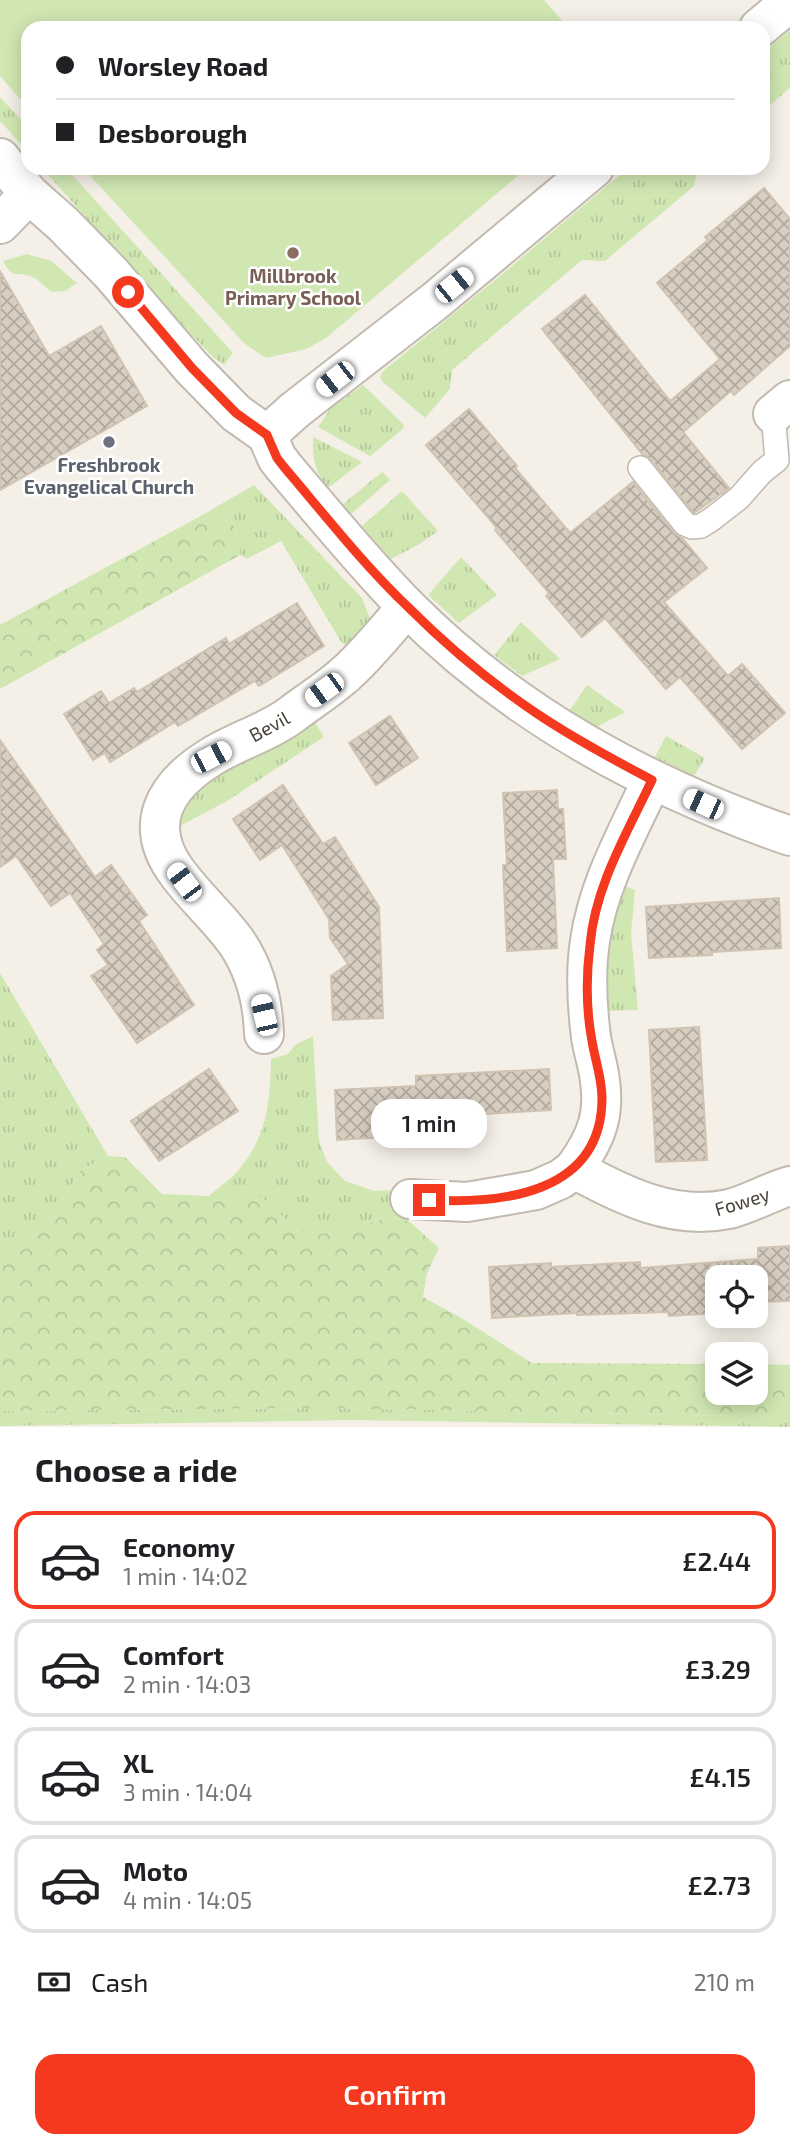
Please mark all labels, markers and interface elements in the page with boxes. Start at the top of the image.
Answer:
text: Worsley Road [98,50,268,81]
text: Desborough [98,117,247,148]
marker: Millbrook Primary School [285,245,301,261]
place label: Millbrook Primary School [225,264,362,310]
car [432,264,477,306]
route start [112,276,144,308]
car [312,358,359,400]
marker: Freshbrook Evangelical Church [101,434,117,450]
place label: Freshbrook Evangelical Church [24,453,194,498]
car [301,669,348,711]
street label: Bevil [245,706,293,746]
car [188,738,235,776]
car [680,786,727,822]
car [163,859,206,905]
car [250,992,279,1038]
callout: 1 min [371,1098,487,1148]
text: 1 min [402,1109,456,1137]
street label: Fowey [712,1182,772,1220]
route end [413,1184,445,1216]
map controls [705,1265,768,1405]
button: locate [705,1265,768,1328]
button: layers [705,1342,768,1405]
text: Choose a ride [35,1450,238,1488]
icon: car [39,1529,102,1592]
text: Economy [123,1531,235,1562]
text: £2.44 [682,1545,751,1576]
text: 1 min · 14:02 [123,1562,248,1590]
icon: car [39,1637,102,1700]
text: Comfort [123,1639,224,1670]
text: £3.29 [685,1653,751,1684]
text: 2 min · 14:03 [123,1670,251,1698]
icon: car [39,1745,102,1808]
text: XL [123,1747,154,1778]
text: £4.15 [690,1761,751,1792]
text: 3 min · 14:04 [123,1778,253,1806]
icon: car [39,1853,102,1916]
text: Moto [123,1855,188,1886]
text: £2.73 [688,1869,751,1900]
text: 4 min · 14:05 [123,1886,252,1914]
icon: cash [35,1963,73,2001]
text: Cash [91,1966,148,1997]
text: 210 m [694,1968,755,1996]
button: Confirm [35,2054,755,2134]

